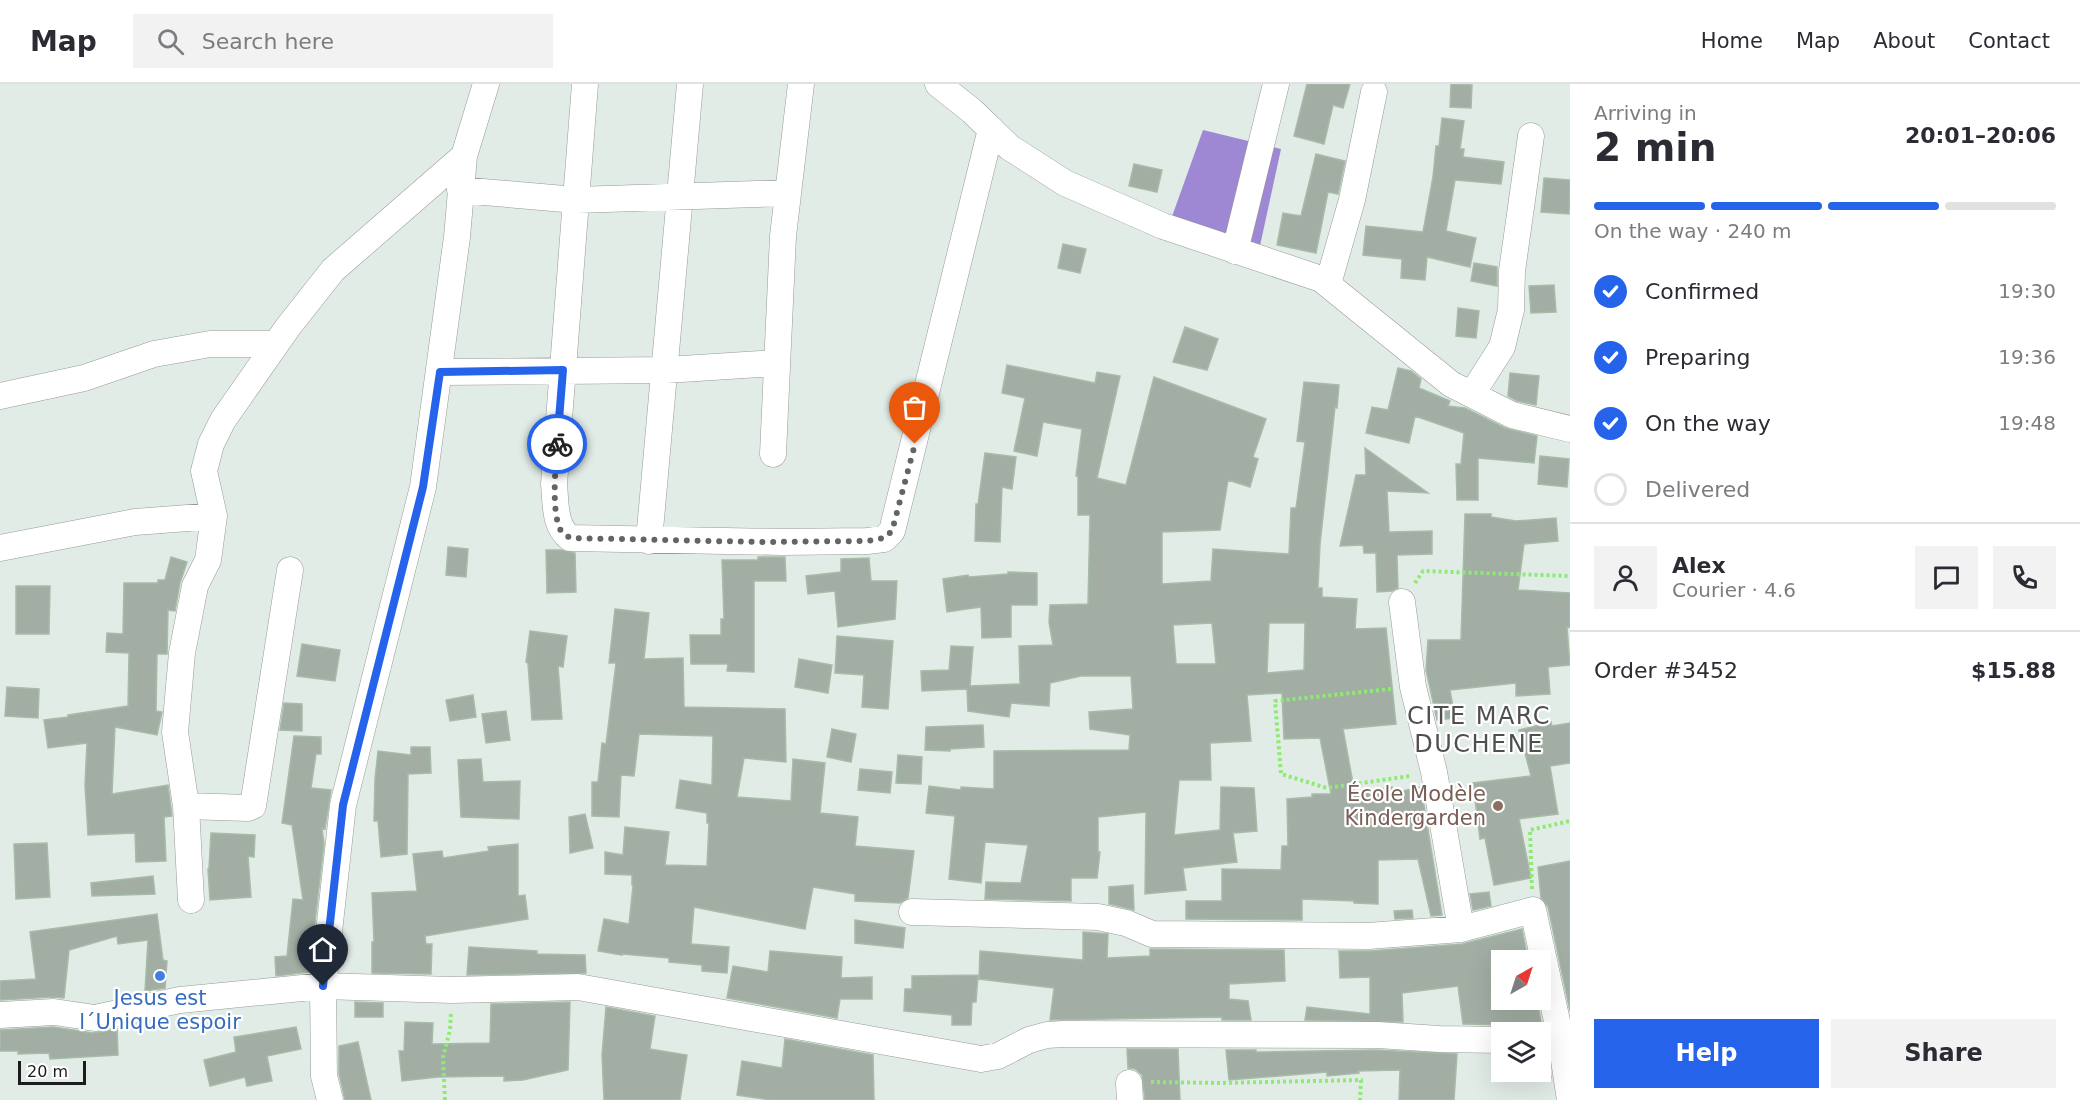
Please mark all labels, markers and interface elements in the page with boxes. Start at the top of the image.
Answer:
search box [133,14,553,68]
text: Map [30,25,97,58]
icon: search [154,25,187,58]
text: Search here [202,29,334,54]
text: Home [1701,29,1763,53]
text: Map [1796,29,1840,53]
text: About [1873,29,1935,53]
text: Contact [1968,29,2050,53]
text: Arriving in [1594,101,1697,125]
text: 20:01–20:06 [1905,123,2056,148]
text: 2 min [1594,125,1716,170]
text: On the way · 240 m [1594,219,1792,243]
icon: check [1594,275,1627,308]
text: Confirmed [1645,279,1759,304]
text: 19:30 [1998,279,2056,303]
icon: check [1594,341,1627,374]
text: Preparing [1645,345,1751,370]
text: 19:36 [1998,345,2056,369]
pin [889,382,940,444]
icon: bag [898,391,931,424]
icon: check [1594,407,1627,440]
text: On the way [1645,411,1771,436]
text: 19:48 [1998,411,2056,435]
courier [527,414,587,474]
icon: bike [541,428,574,461]
text: Delivered [1645,477,1750,502]
button: person [1594,546,1657,609]
button: chat [1915,546,1978,609]
button: phone [1993,546,2056,609]
text: Alex [1672,553,1726,578]
text: Courier · 4.6 [1672,578,1796,602]
text: Order #3452 [1594,658,1738,683]
text: $15.88 [1971,658,2056,683]
district label: CITE MARC DUCHENE [1407,702,1551,758]
place label: École Modèle Kindergarden [1345,781,1486,830]
marker: École Modèle Kindergarden [1491,799,1505,813]
pin [297,924,348,986]
icon: home [306,933,339,966]
north arrow [1491,950,1551,1010]
map controls [1491,950,1551,1082]
marker: Jesus est l´Unique espoir [153,969,167,983]
place label: Jesus est l´Unique espoir [79,986,241,1034]
button: Help [1594,1019,1819,1088]
button: Share [1831,1019,2056,1088]
button: layers [1491,1022,1551,1082]
scale bar [18,1058,86,1086]
text: 20 m [27,1062,68,1081]

